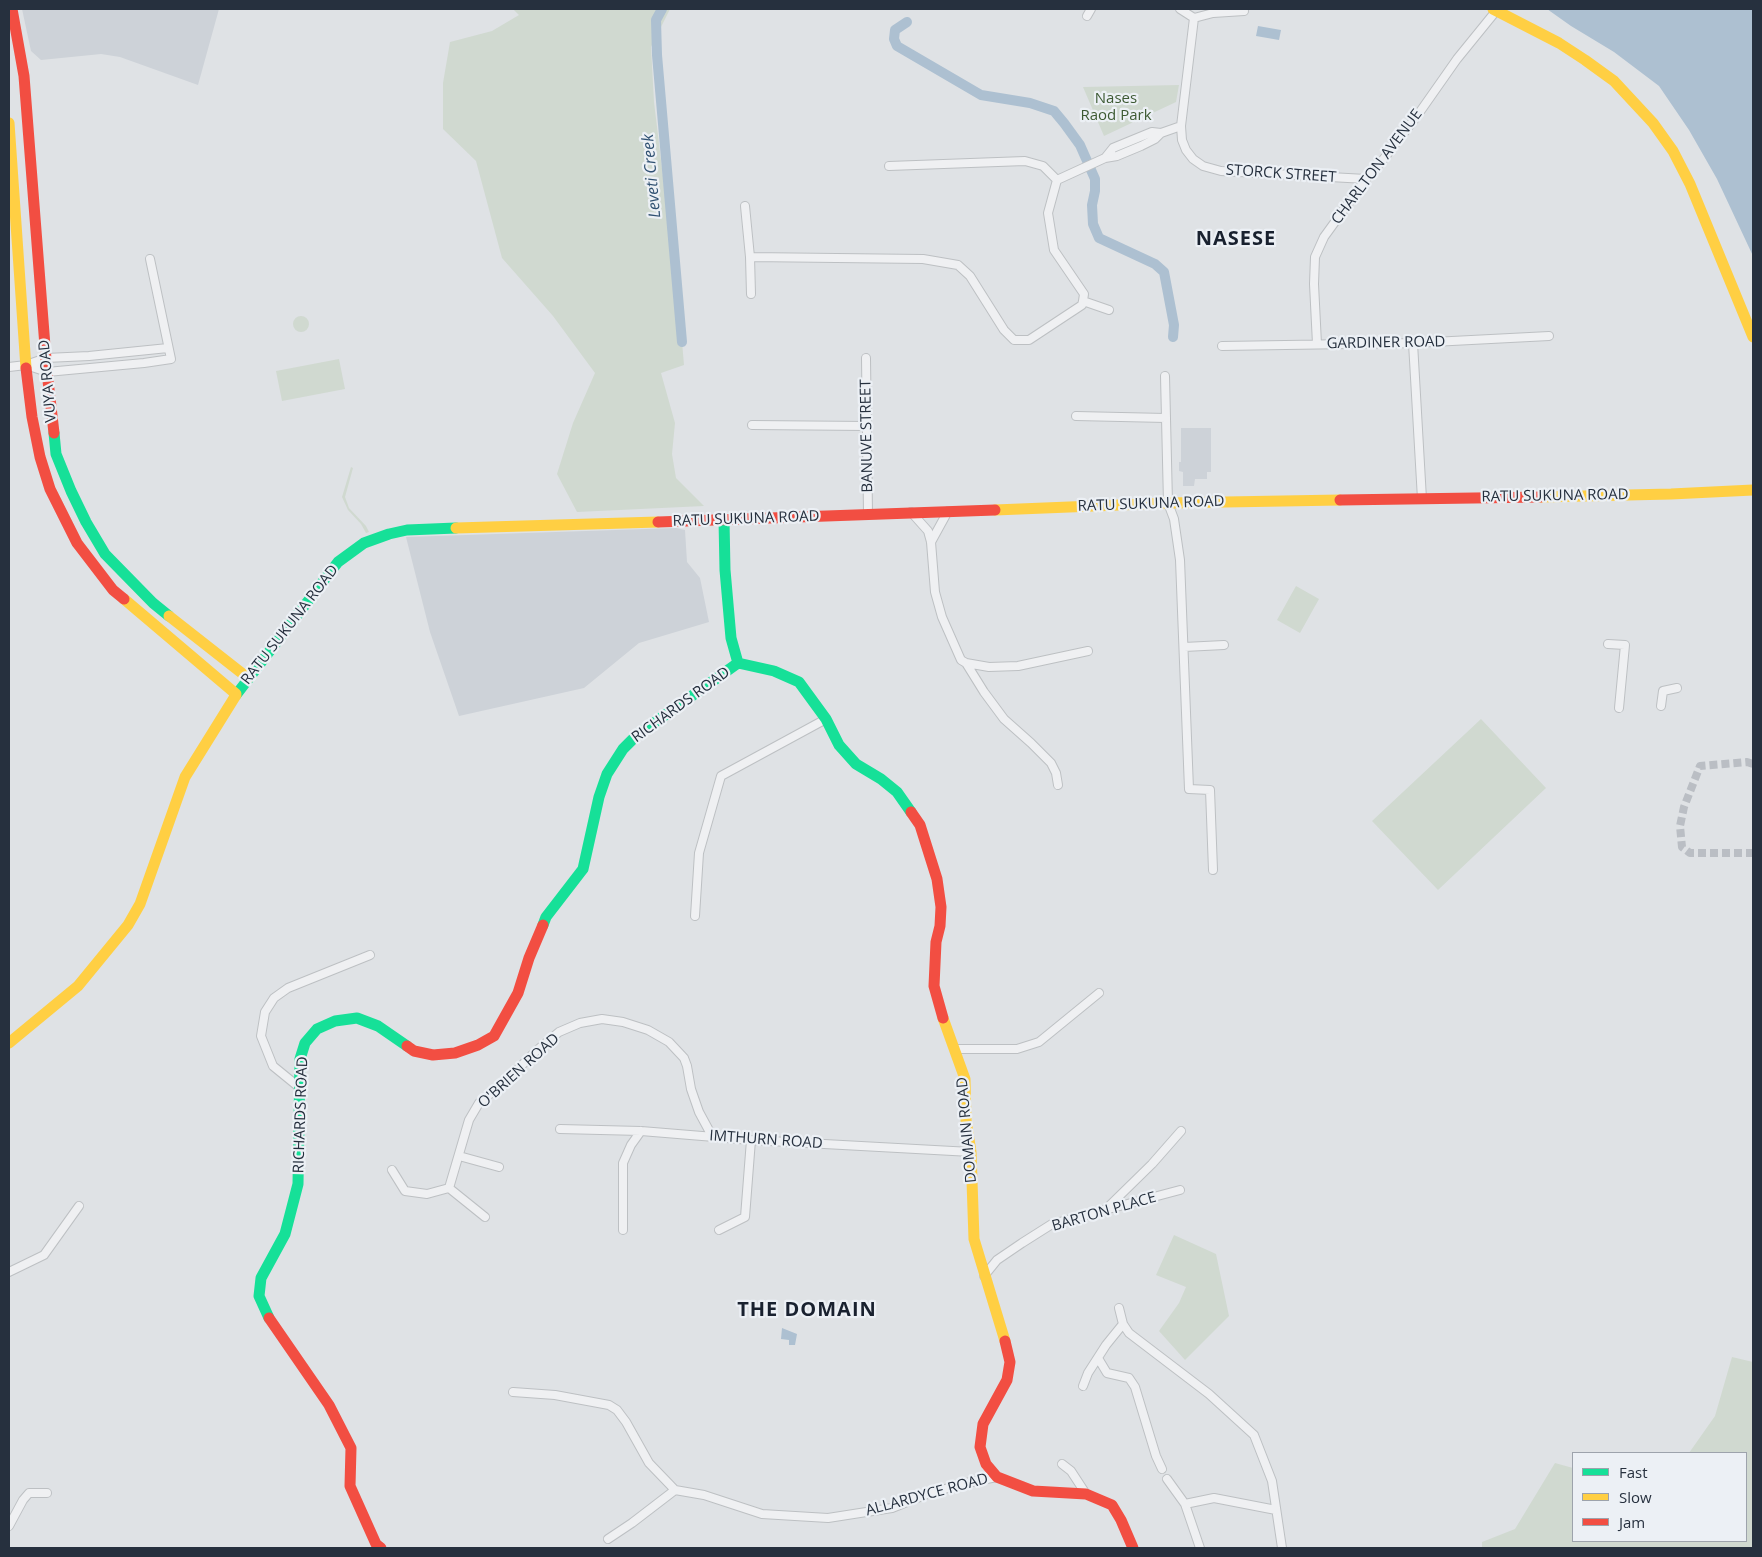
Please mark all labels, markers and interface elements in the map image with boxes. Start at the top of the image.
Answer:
park label: Nases Raod Park [1080,90,1152,125]
street label: CHARLTON AVENUE [1328,106,1426,228]
water label: Leveti Creek [639,133,665,219]
street label: STORCK STREET [1225,161,1337,187]
district label: NASESE [1195,227,1277,251]
street label: GARDINER ROAD [1326,333,1446,353]
street label: VUYA ROAD [35,339,61,423]
street label: BANUVE STREET [857,379,877,493]
street label: RATU SUKUNA ROAD [1481,486,1629,506]
street label: RATU SUKUNA ROAD [1077,492,1225,516]
street label: RATU SUKUNA ROAD [672,507,820,531]
street label: RATU SUKUNA ROAD [238,562,342,688]
street label: RICHARDS ROAD [628,663,734,747]
street label: O'BRIEN ROAD [475,1030,563,1112]
street label: RICHARDS ROAD [290,1056,312,1174]
street label: DOMAIN ROAD [953,1076,981,1184]
street label: IMTHURN ROAD [709,1127,823,1153]
street label: BARTON PLACE [1050,1189,1158,1235]
district label: THE DOMAIN [736,1298,878,1322]
legend [1572,1452,1747,1542]
text: Fast [1619,1462,1648,1482]
street label: ALLARDYCE ROAD [864,1470,990,1520]
text: Slow [1619,1487,1652,1507]
text: Jam [1619,1512,1645,1532]

